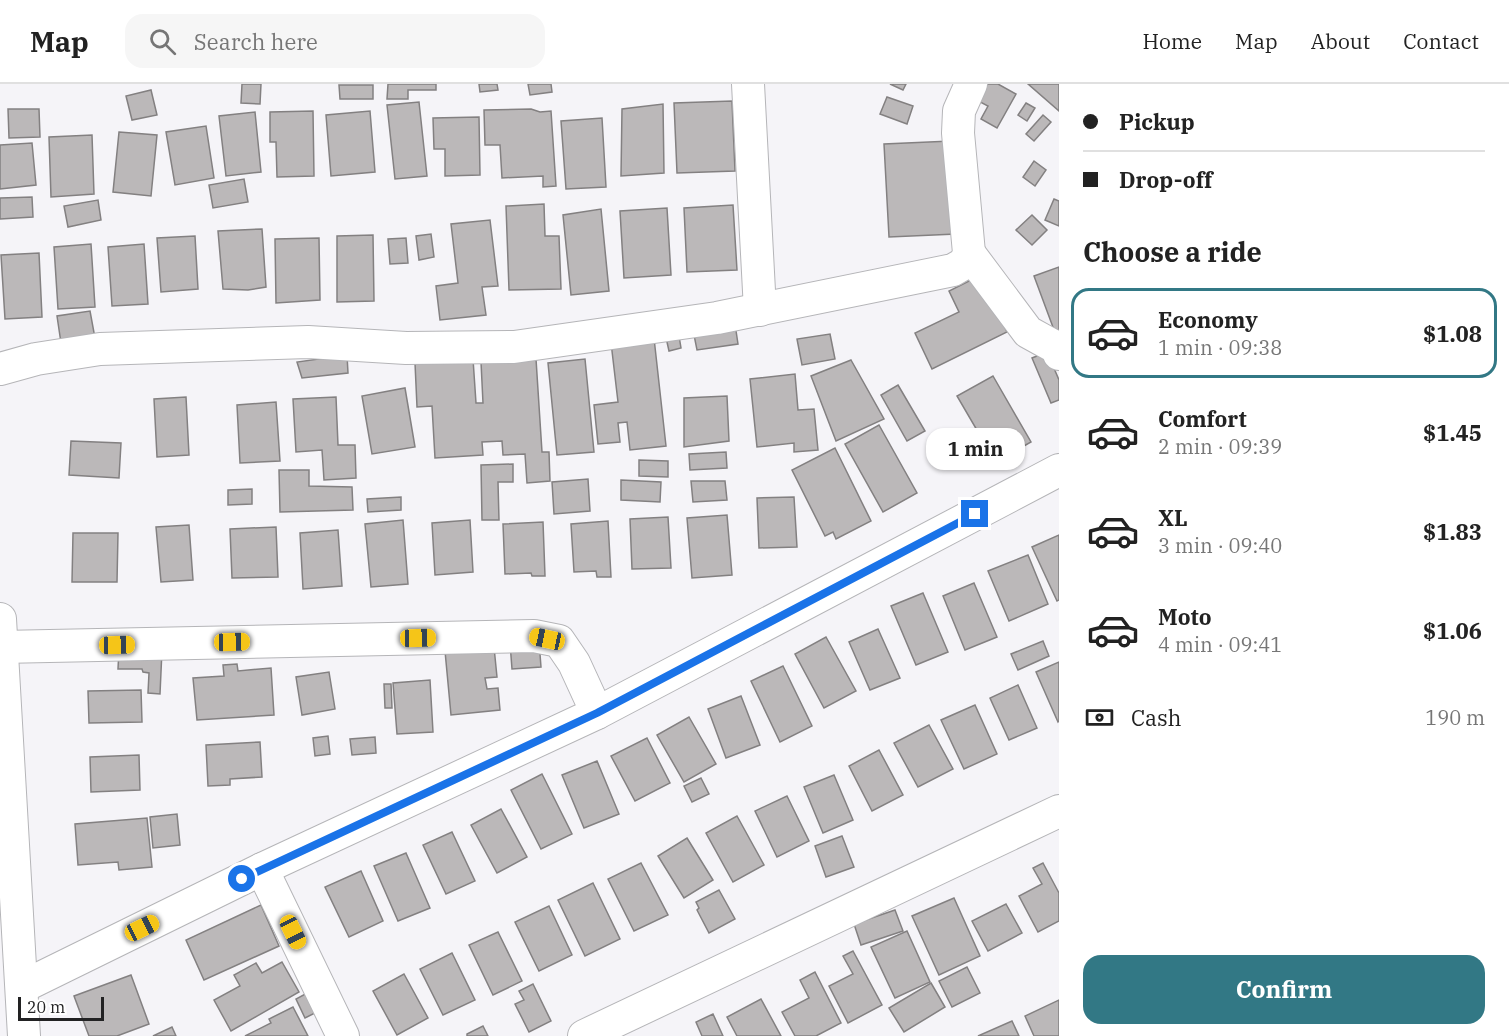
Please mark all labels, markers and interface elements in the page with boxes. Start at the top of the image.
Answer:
search box [125,14,545,68]
text: Map [30,23,89,60]
icon: search [146,25,179,58]
text: Search here [194,27,318,56]
text: Home [1142,27,1202,55]
text: Map [1235,27,1278,55]
text: About [1311,27,1370,55]
text: Contact [1403,27,1479,55]
text: Pickup [1119,107,1195,136]
text: Drop-off [1119,165,1213,194]
text: Choose a ride [1083,234,1262,269]
text: Economy [1158,305,1258,334]
icon: car [1086,306,1140,360]
text: $1.08 [1423,319,1482,348]
text: 1 min · 09:38 [1158,334,1282,361]
text: Comfort [1158,404,1247,433]
icon: car [1086,405,1140,459]
text: $1.45 [1423,418,1482,447]
callout: 1 min [926,427,1024,469]
text: 2 min · 09:39 [1158,433,1282,460]
text: 1 min [948,435,1004,462]
route end [961,500,988,527]
text: XL [1158,503,1188,532]
icon: car [1086,504,1140,558]
text: $1.83 [1423,517,1482,546]
text: 3 min · 09:40 [1158,532,1282,559]
text: Moto [1158,602,1212,631]
icon: car [1086,603,1140,657]
text: $1.06 [1423,616,1482,645]
car [528,626,566,652]
car [400,629,436,647]
text: 4 min · 09:41 [1158,631,1282,658]
car [214,633,250,651]
car [99,636,135,654]
icon: cash [1083,701,1116,734]
text: Cash [1131,703,1182,732]
text: 190 m [1425,704,1485,731]
route start [228,865,255,892]
car [122,912,162,944]
car [277,912,309,952]
button: Confirm [1083,955,1485,1024]
scale bar [18,994,104,1022]
text: 20 m [27,997,65,1017]

